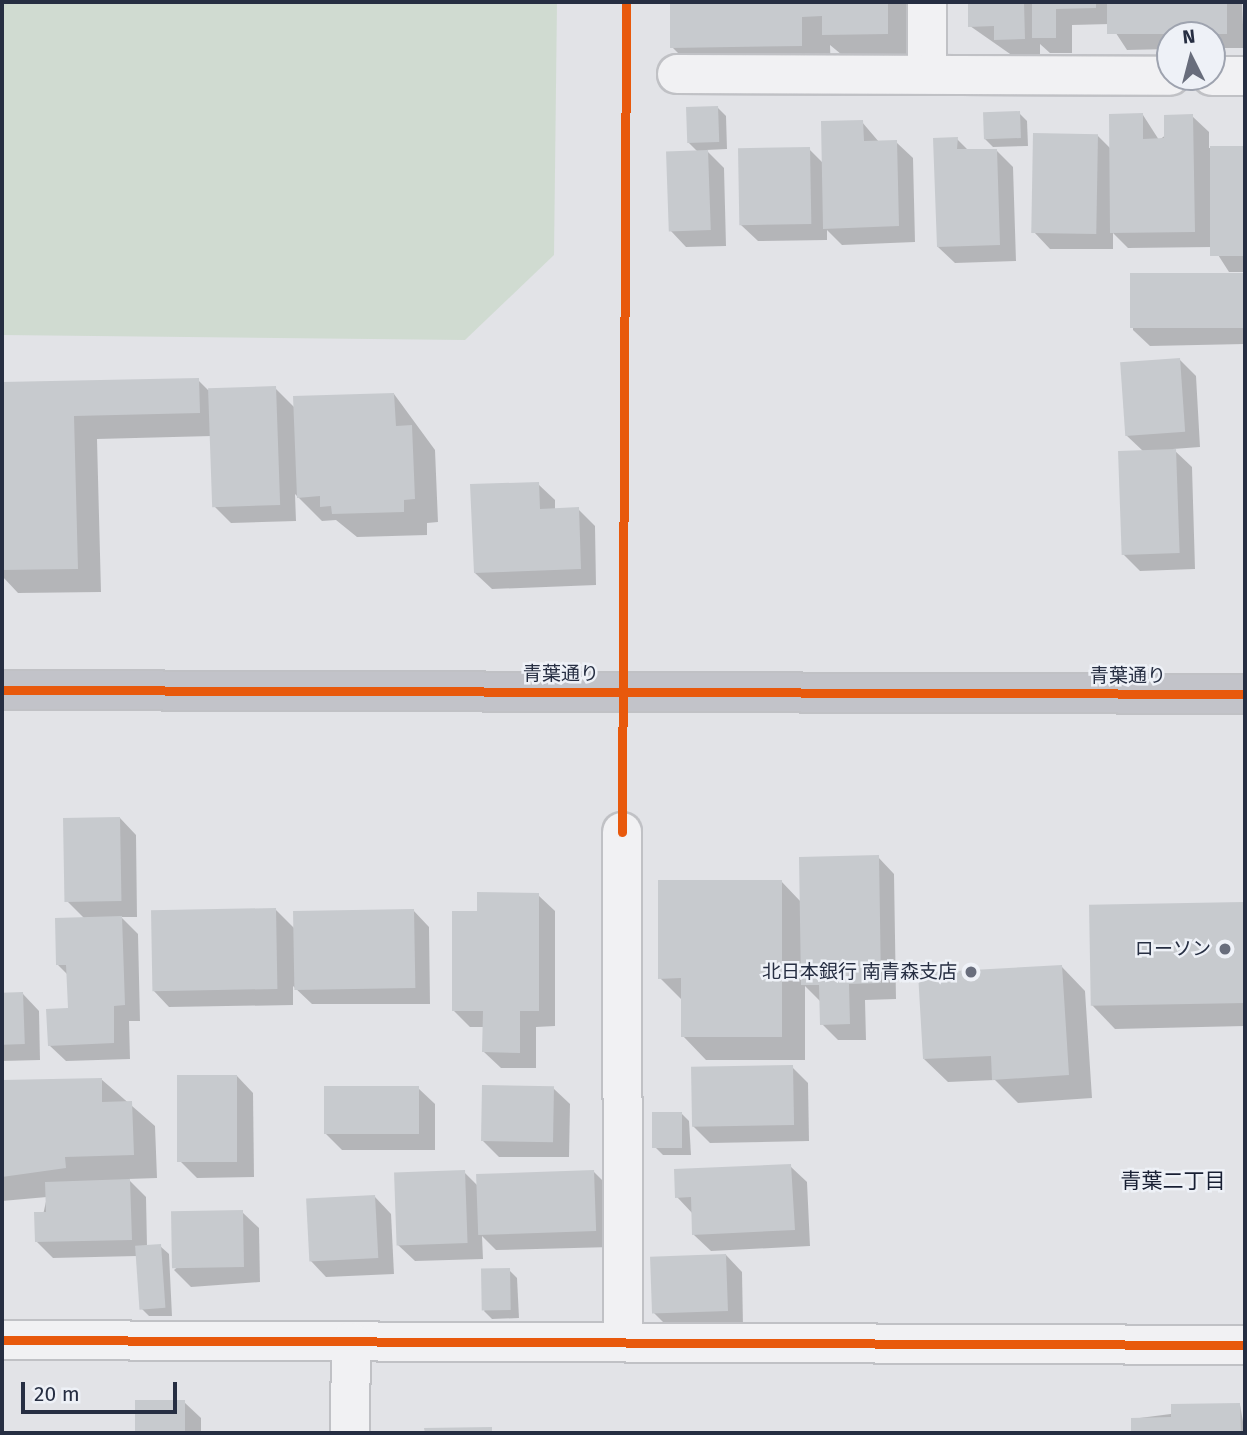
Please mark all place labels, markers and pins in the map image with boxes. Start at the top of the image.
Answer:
place label: ローソン [1135,938,1211,960]
marker: ローソン [1217,941,1233,957]
place label: 北日本銀行 南青森支店 [762,961,957,983]
marker: 北日本銀行 南青森支店 [963,964,979,980]

